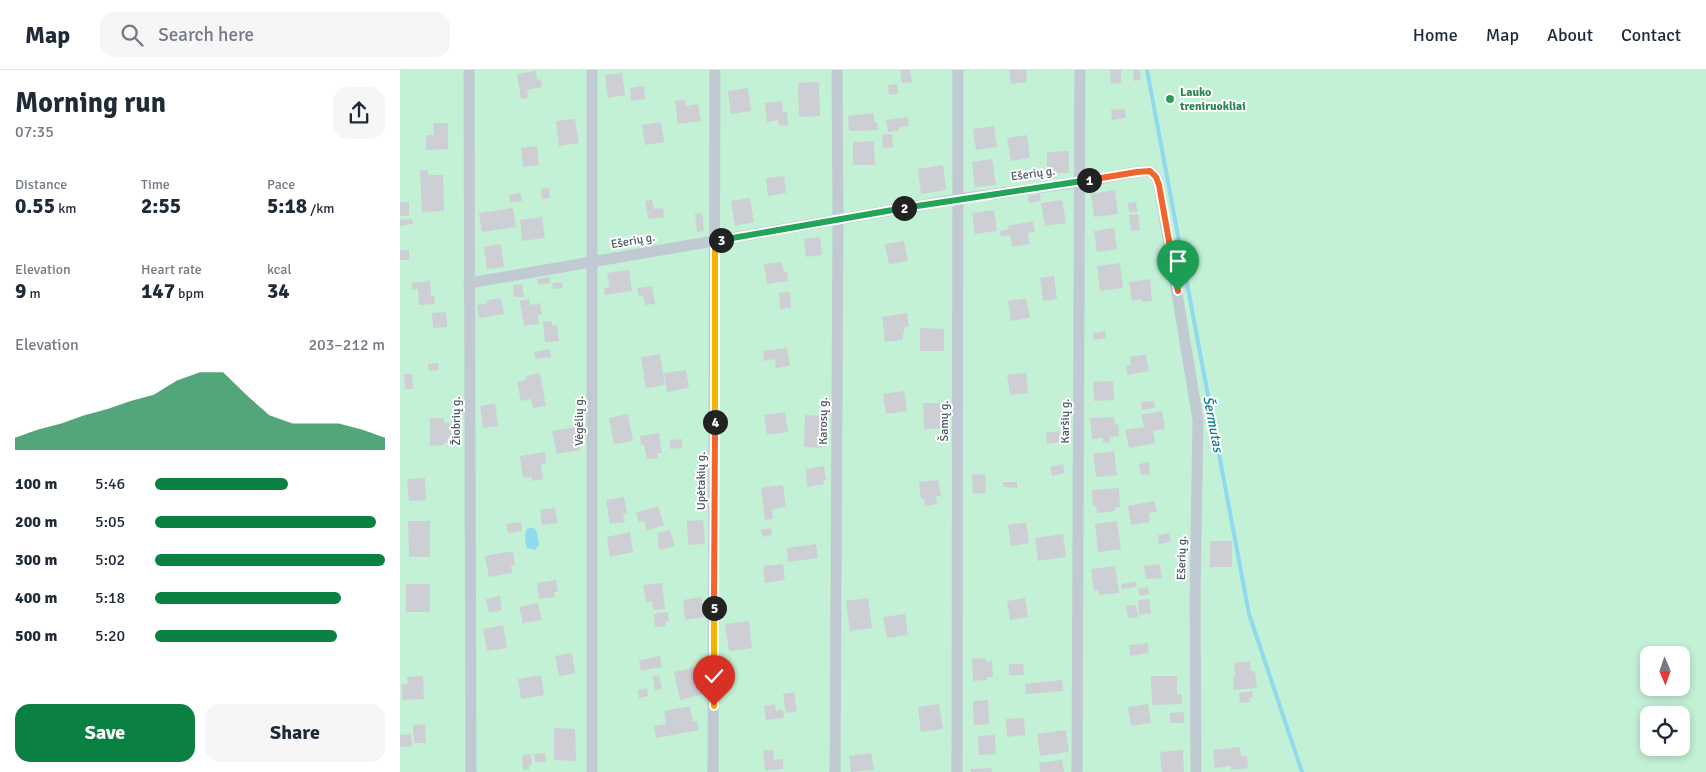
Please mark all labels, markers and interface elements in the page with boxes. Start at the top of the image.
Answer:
search box [100,12,450,57]
text: Map [25,20,70,50]
icon: search [118,21,146,49]
text: Search here [158,23,254,47]
text: Home [1413,24,1458,46]
text: Map [1486,24,1519,46]
text: About [1547,24,1593,46]
text: Contact [1621,24,1681,46]
place label: Lauko treniruokliai [1179,85,1246,114]
text: Morning run [15,86,166,120]
button: share [333,87,385,139]
marker: Lauko treniruokliai [1164,93,1176,105]
text: 07:35 [15,122,54,142]
street label: Ešerių g. [1010,163,1056,185]
pin: 1 [1076,168,1102,192]
text: 1 [1086,172,1093,189]
text: Distance [15,176,67,193]
text: Time [141,176,170,193]
text: Pace [267,176,295,193]
text: 0.55 [15,193,55,219]
text: 2:55 [141,193,181,219]
text: 5:18 [267,193,307,219]
pin: 2 [892,196,916,220]
text: km [55,200,76,217]
text: /km [307,200,334,217]
text: 2 [901,200,908,217]
pin: 3 [708,228,734,252]
street label: Ešerių g. [610,230,656,252]
text: 3 [718,232,725,249]
pin [1157,240,1199,291]
icon: arrive [1164,247,1192,275]
text: Elevation [15,261,71,278]
text: Heart rate [141,261,202,278]
text: kcal [267,261,292,278]
text: 9 [15,278,26,304]
text: 147 [141,278,175,304]
text: 34 [267,278,290,304]
text: m [26,285,41,302]
text: bpm [175,285,204,302]
text: Elevation [15,335,79,355]
text: 203–212 m [308,335,385,355]
water label: Šermutas [1199,394,1227,455]
street label: Žiobrių g. [449,396,464,446]
street label: Vėgėlių g. [572,396,587,446]
street label: Karosų g. [816,397,831,445]
street label: Karšių g. [1058,399,1073,443]
street label: Šamų g. [937,400,952,442]
pin: 4 [702,410,728,434]
text: 4 [712,414,719,431]
street label: Upėtakių g. [694,452,709,510]
text: 100 m [15,474,57,494]
text: 5:46 [95,474,125,494]
text: 200 m [15,512,57,532]
text: 5:05 [95,512,125,532]
street label: Ešerių g. [1174,536,1190,580]
text: 300 m [15,550,57,570]
text: 5:02 [95,550,125,570]
text: 400 m [15,588,57,608]
text: 5:18 [95,588,125,608]
pin: 5 [702,596,726,620]
text: 5 [711,600,718,617]
text: 500 m [15,626,57,646]
text: 5:20 [95,626,125,646]
north arrow [1640,646,1690,696]
map controls [1640,646,1690,756]
pin [693,655,735,706]
icon: check [700,662,728,690]
button: Save [15,704,195,762]
button: Share [205,704,385,762]
button: locate [1640,706,1690,756]

